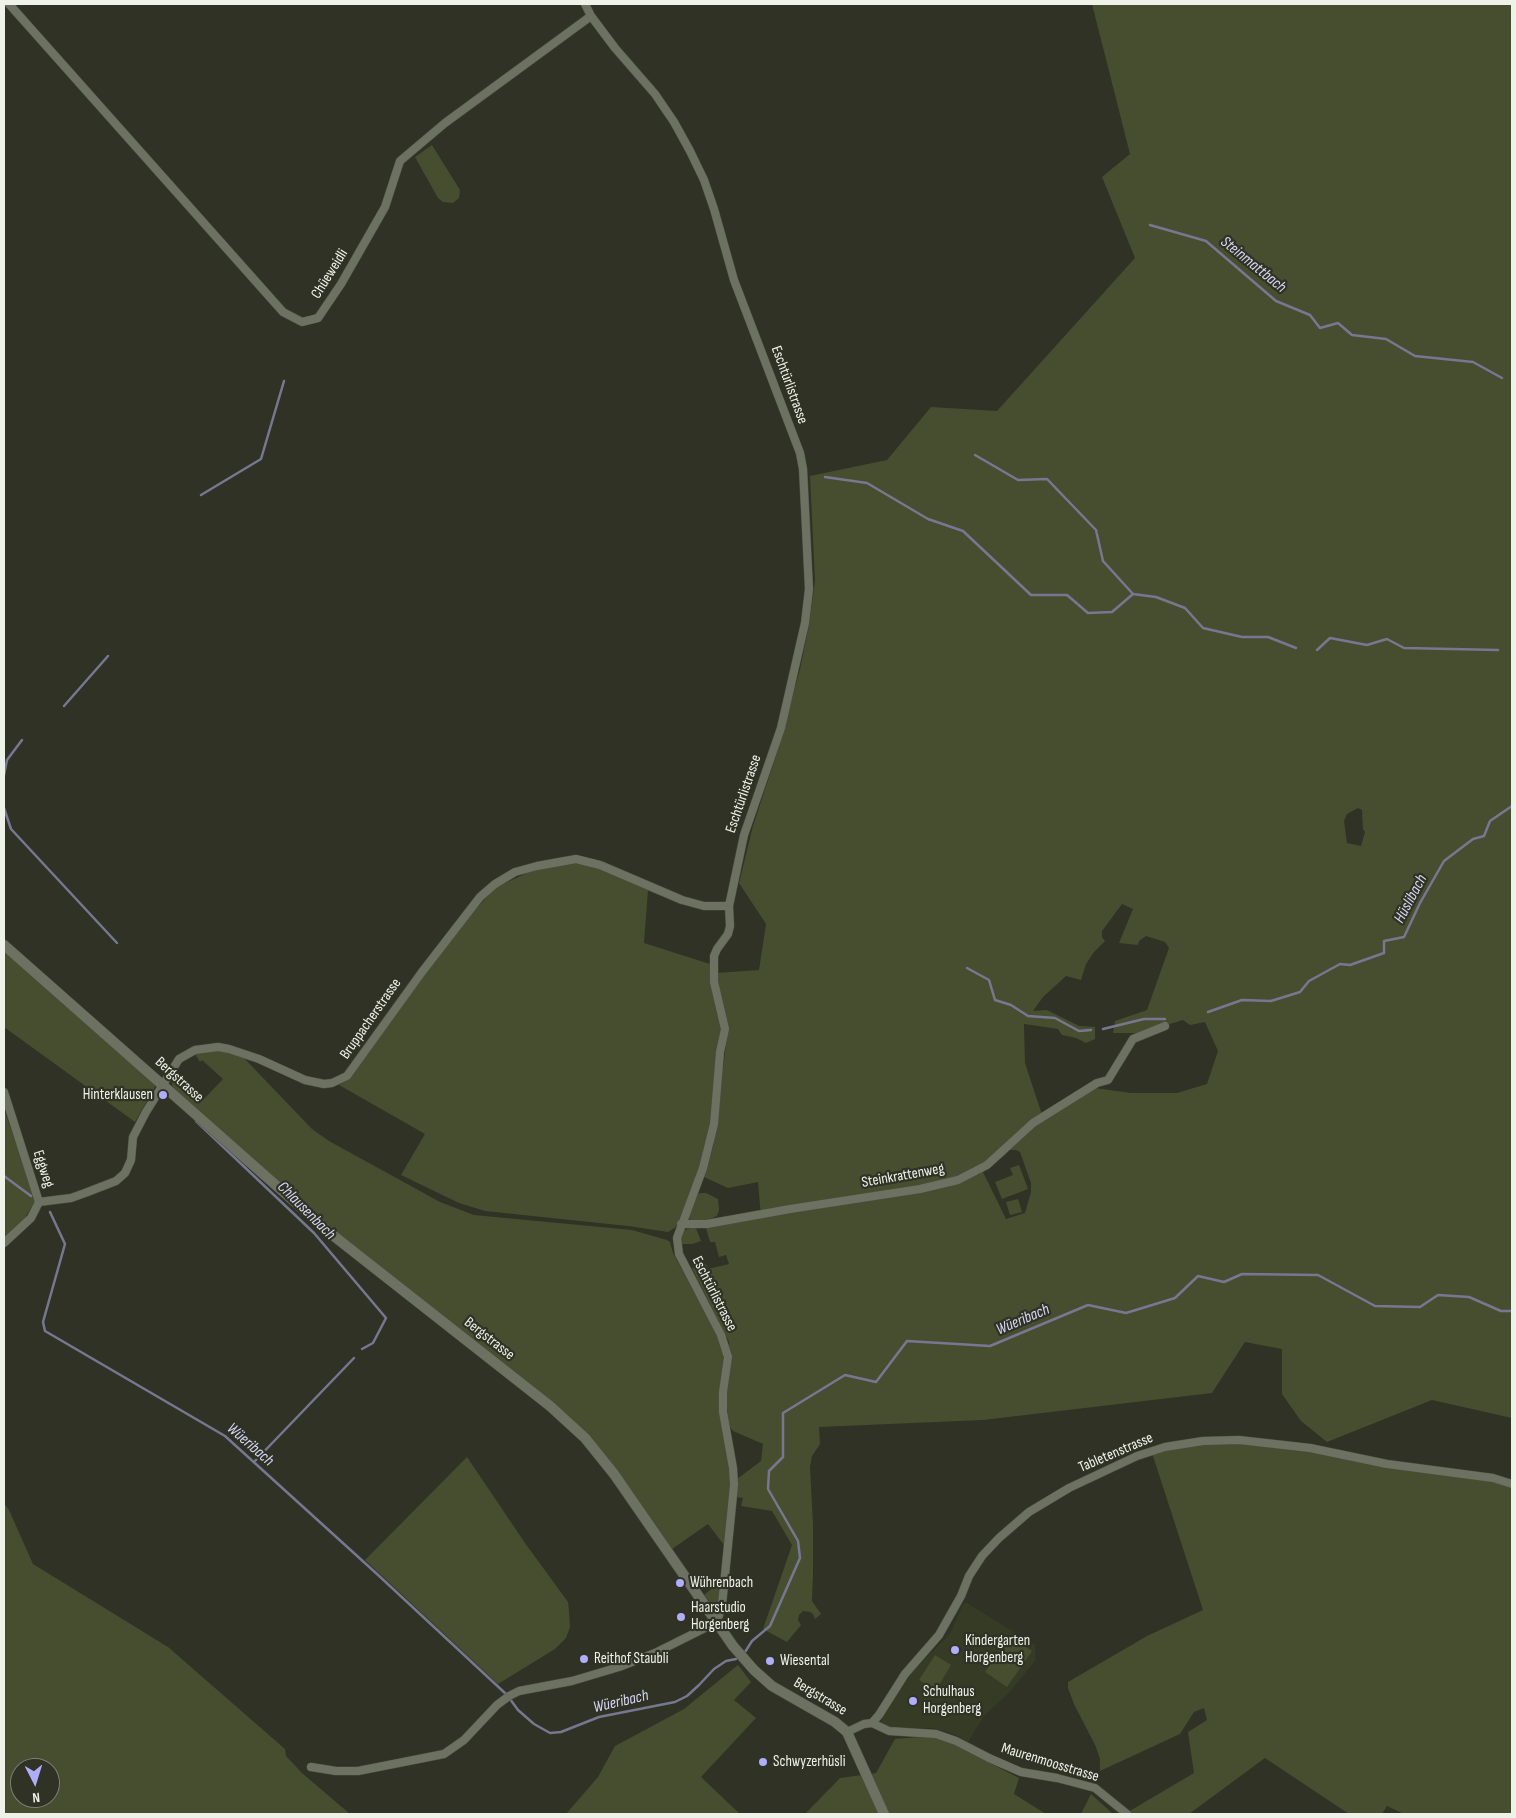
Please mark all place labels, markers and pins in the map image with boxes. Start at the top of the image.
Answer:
place label: Hinterklausen [83,1086,153,1104]
marker: Hinterklausen [157,1089,169,1101]
place label: Wührenbach [690,1574,753,1592]
marker: Wührenbach [674,1577,686,1589]
place label: Haarstudio Horgenberg [691,1599,749,1634]
marker: Haarstudio Horgenberg [675,1611,687,1623]
place label: Kindergarten Horgenberg [965,1632,1030,1667]
marker: Kindergarten Horgenberg [949,1644,961,1656]
place label: Reithof Staubli [594,1650,669,1668]
place label: Wiesental [780,1652,830,1670]
marker: Reithof Staubli [578,1653,590,1665]
marker: Wiesental [764,1655,776,1667]
place label: Schulhaus Horgenberg [923,1683,981,1718]
marker: Schulhaus Horgenberg [907,1695,919,1707]
place label: Schwyzerhüsli [773,1753,846,1771]
marker: Schwyzerhüsli [757,1756,769,1768]

